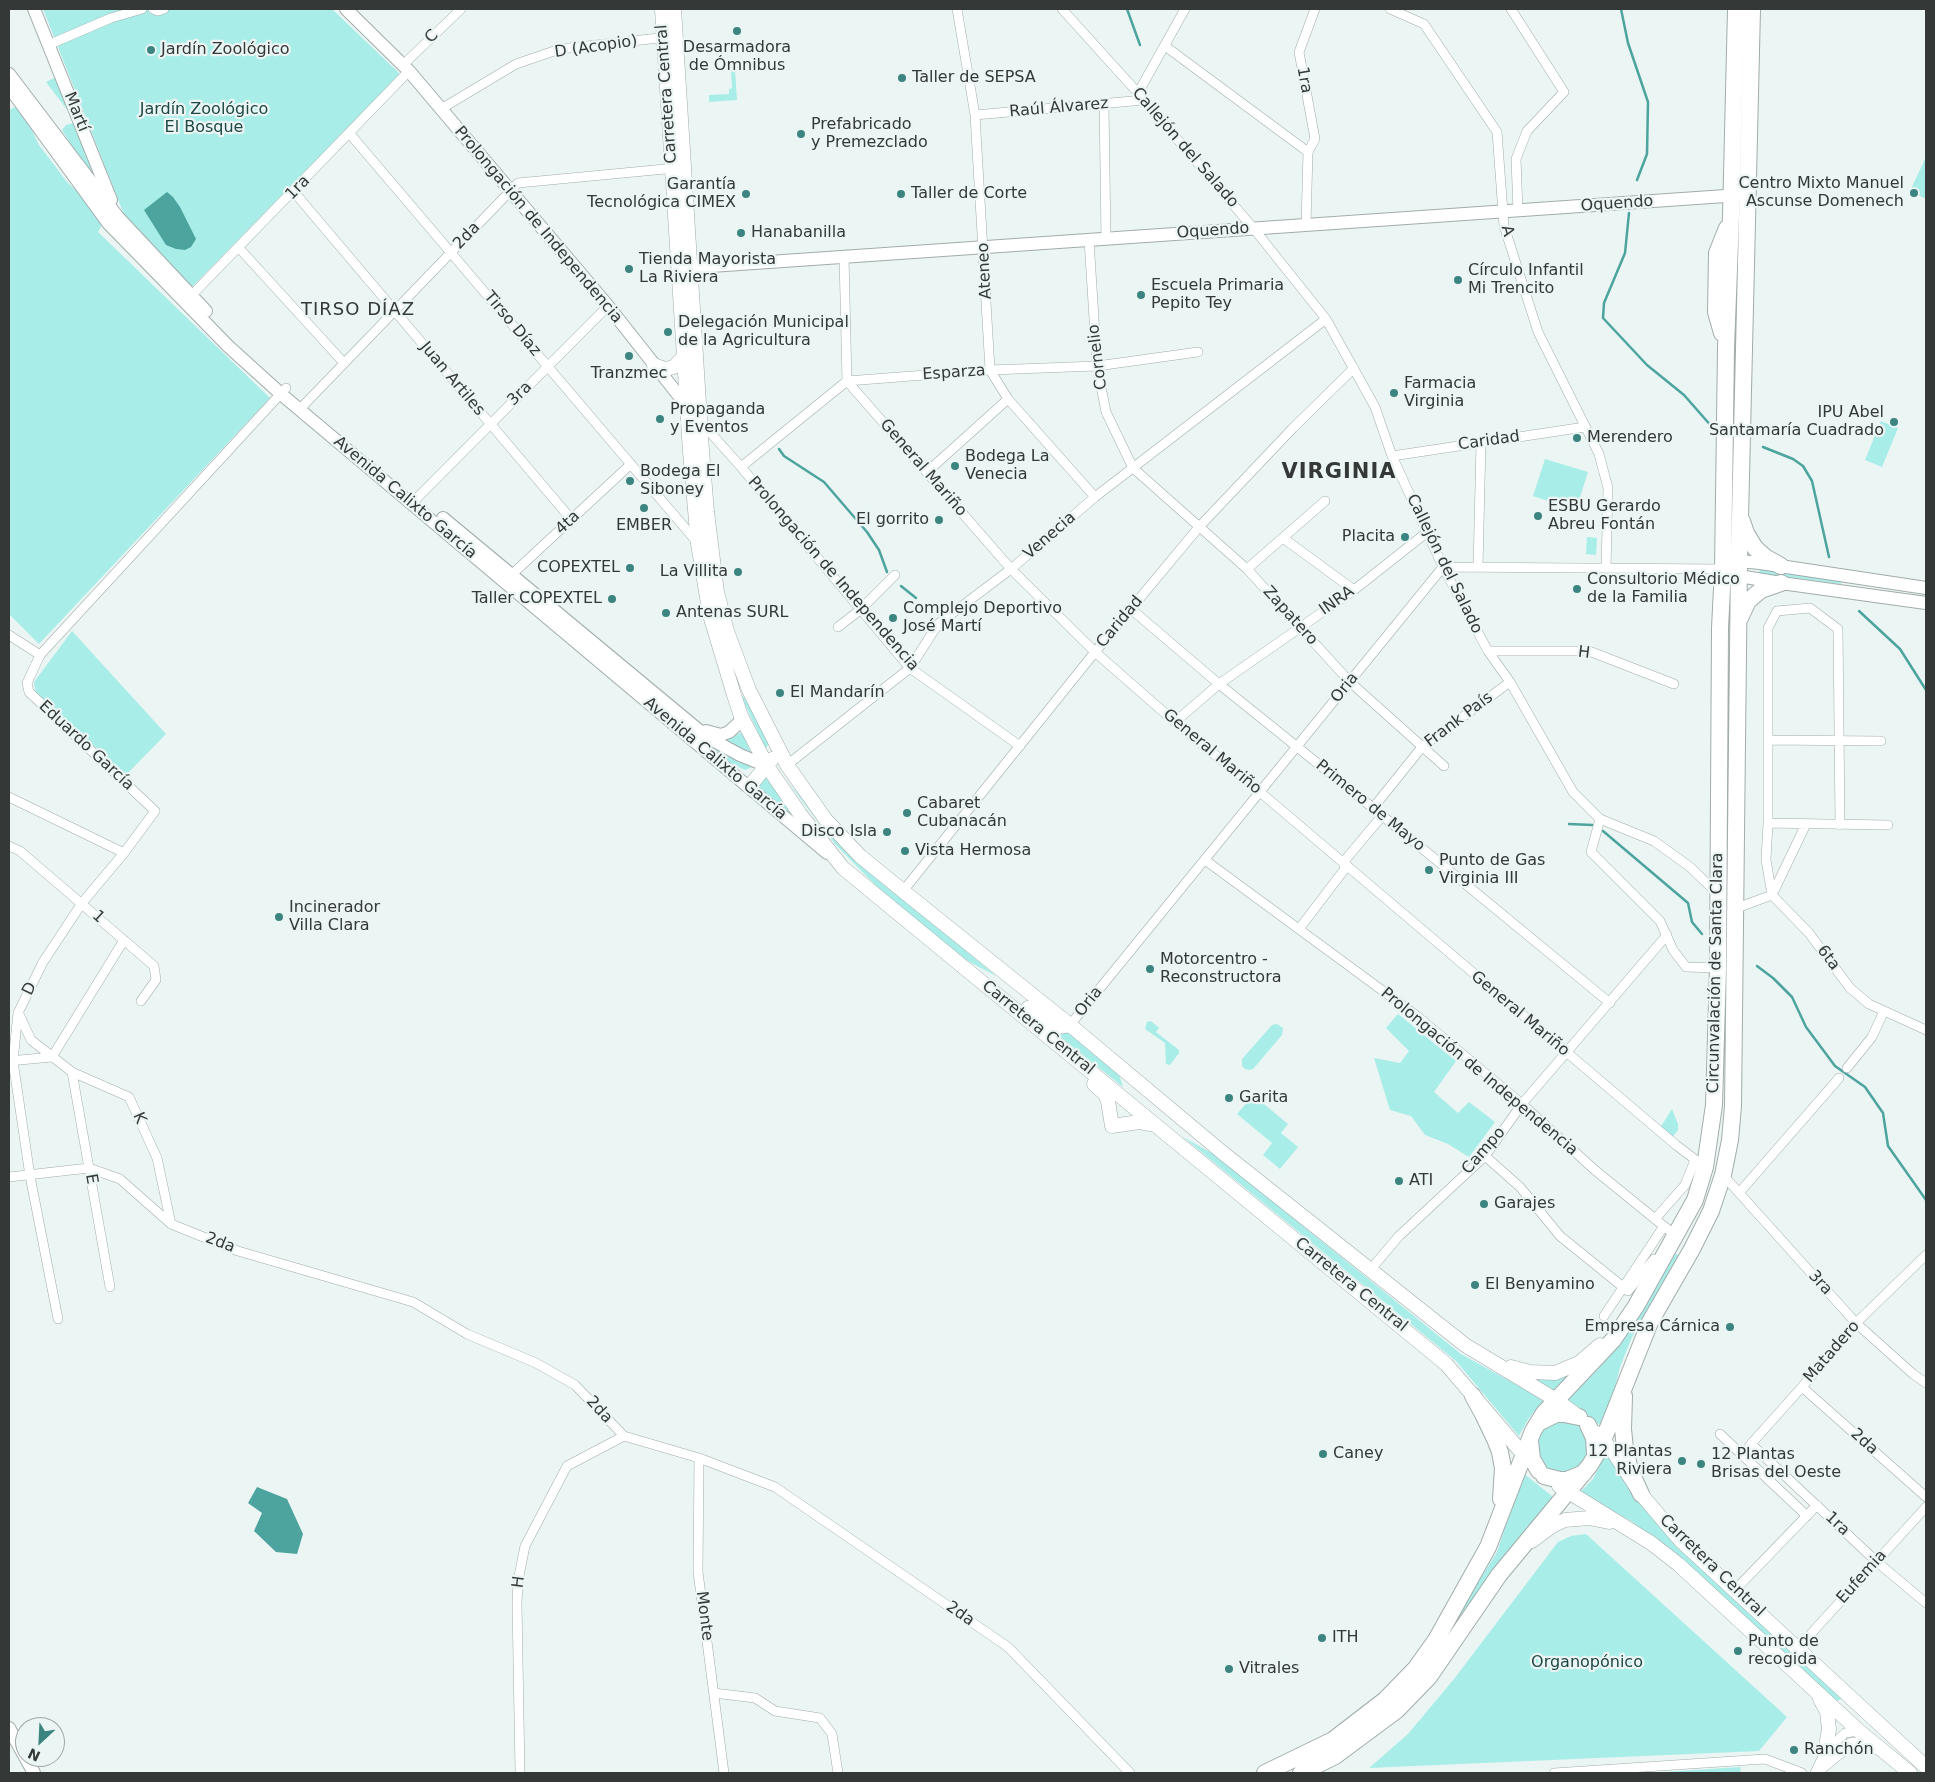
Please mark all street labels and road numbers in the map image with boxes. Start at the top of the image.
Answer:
street label: Carretera Central [653,24,681,164]
street label: C [421,26,443,48]
street label: D (Acopio) [553,32,639,62]
street label: 1ra [1292,65,1316,95]
street label: Callejón del Salado [1128,84,1242,212]
street label: Martí [59,89,93,135]
street label: Raúl Álvarez [1009,94,1109,122]
street label: Prolongación de Independencia [450,123,626,327]
street label: 1ra [282,172,314,204]
street label: Oquendo [1580,192,1654,216]
street label: 2da [450,218,484,254]
street label: Oquendo [1176,219,1250,243]
street label: A [1496,223,1518,239]
street label: Ateneo [974,242,996,300]
street label: Tirso Díaz [479,288,545,360]
street label: Cornelio [1084,323,1112,391]
street label: Juan Artiles [415,338,489,420]
street label: Esparza [922,361,986,385]
street label: 3ra [504,378,536,410]
street label: General Mariño [876,415,970,521]
street label: Caridad [1457,427,1521,455]
street label: Avenida Calixto García [330,433,480,563]
street label: Prolongación de Independencia [743,473,923,675]
street label: Callejón del Salado [1402,491,1486,637]
street label: 4ta [552,507,584,539]
street label: Venecia [1020,508,1080,564]
street label: INRA [1316,582,1358,620]
street label: Zapatero [1258,583,1322,649]
street label: Caridad [1093,592,1147,652]
street label: H [1577,643,1591,663]
street label: Oria [1327,669,1363,707]
street label: Frank País [1421,688,1497,752]
street label: Avenida Calixto García [640,694,790,824]
street label: Eduardo García [34,697,138,795]
street label: General Mariño [1159,705,1265,799]
street label: Primero de Mayo [1312,756,1428,856]
street label: Circunvalación de Santa Clara [1704,852,1728,1094]
street label: 1 [88,906,108,928]
street label: 6ta [1812,942,1844,974]
street label: General Mariño [1467,967,1573,1061]
street label: Carretera Central [978,977,1098,1079]
street label: D [19,979,41,999]
street label: Oria [1071,983,1107,1021]
street label: Prolongación de Independencia [1377,984,1581,1160]
street label: K [128,1109,150,1127]
street label: Campo [1458,1123,1510,1179]
street label: E [81,1172,101,1186]
street label: 2da [202,1229,238,1257]
street label: Carretera Central [1291,1234,1411,1336]
street label: 3ra [1804,1267,1836,1299]
street label: Matadero [1800,1317,1864,1387]
street label: 2da [582,1392,616,1428]
street label: 2da [1846,1425,1882,1459]
street label: 1ra [1821,1508,1853,1540]
street label: Carretera Central [1655,1511,1769,1621]
street label: Eufemia [1833,1546,1891,1608]
street label: H [509,1575,529,1589]
street label: Monte [691,1590,717,1642]
street label: 2da [942,1597,978,1631]

